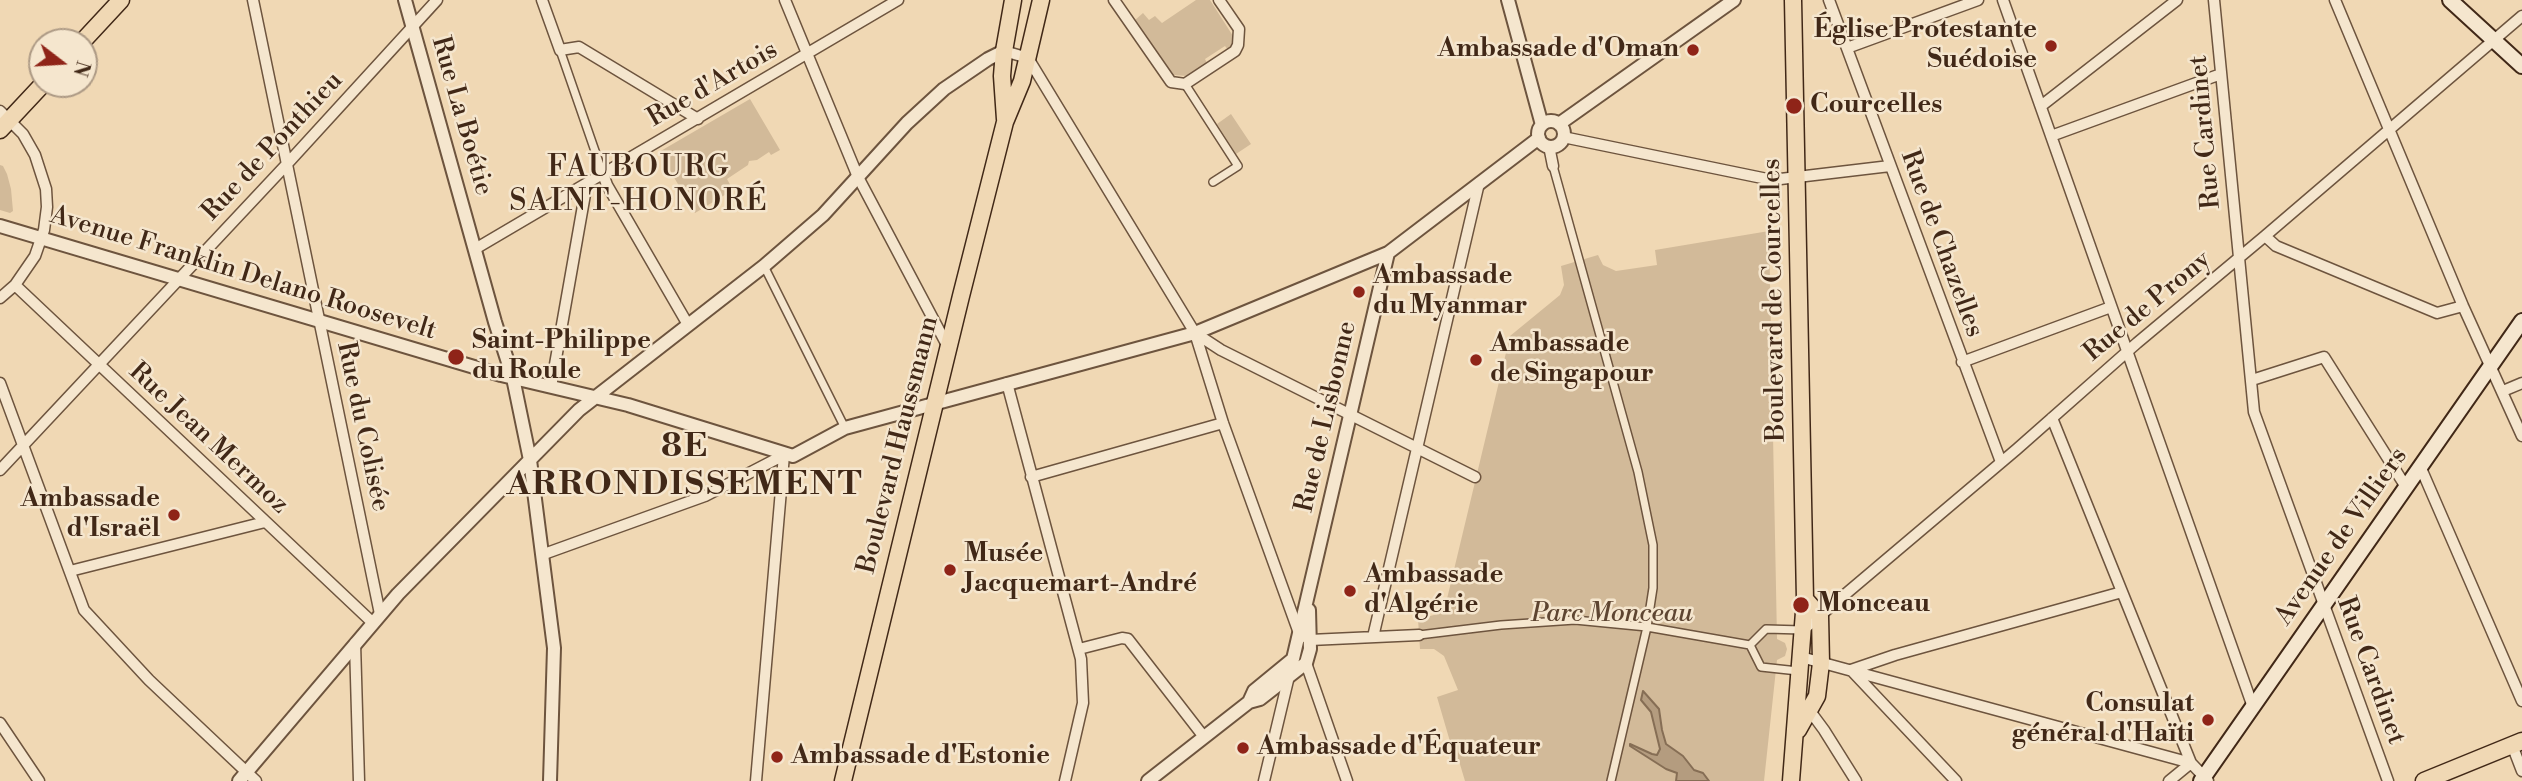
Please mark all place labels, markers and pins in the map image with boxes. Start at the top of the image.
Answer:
place label: Église Protestante Suédoise [1814,15,2037,76]
place label: Ambassade d'Oman [1438,34,1679,66]
marker: Église Protestante Suédoise [2043,38,2059,54]
marker: Ambassade d'Oman [1685,42,1701,58]
place label: Courcelles [1810,90,1942,122]
marker: Courcelles [1784,96,1804,116]
place label: Ambassade du Myanmar [1373,261,1527,322]
marker: Ambassade du Myanmar [1351,284,1367,300]
place label: Saint-Philippe du Roule [472,326,651,388]
place label: Ambassade de Singapour [1490,329,1654,390]
marker: Saint-Philippe du Roule [446,347,466,367]
marker: Ambassade de Singapour [1468,352,1484,368]
place label: Ambassade d'Israël [21,484,160,546]
marker: Ambassade d'Israël [166,507,182,523]
place label: Musée Jacquemart-André [964,539,1197,600]
place label: Ambassade d'Algérie [1364,560,1503,622]
marker: Musée Jacquemart-André [942,562,958,578]
marker: Ambassade d'Algérie [1342,583,1358,599]
place label: Monceau [1817,589,1930,621]
marker: Monceau [1791,595,1811,615]
place label: Consulat général d'Haïti [2012,689,2194,750]
marker: Consulat général d'Haïti [2200,712,2216,728]
place label: Ambassade d'Équateur [1257,732,1541,764]
marker: Ambassade d'Équateur [1235,740,1251,756]
place label: Ambassade d'Estonie [791,741,1050,773]
marker: Ambassade d'Estonie [769,749,785,765]

